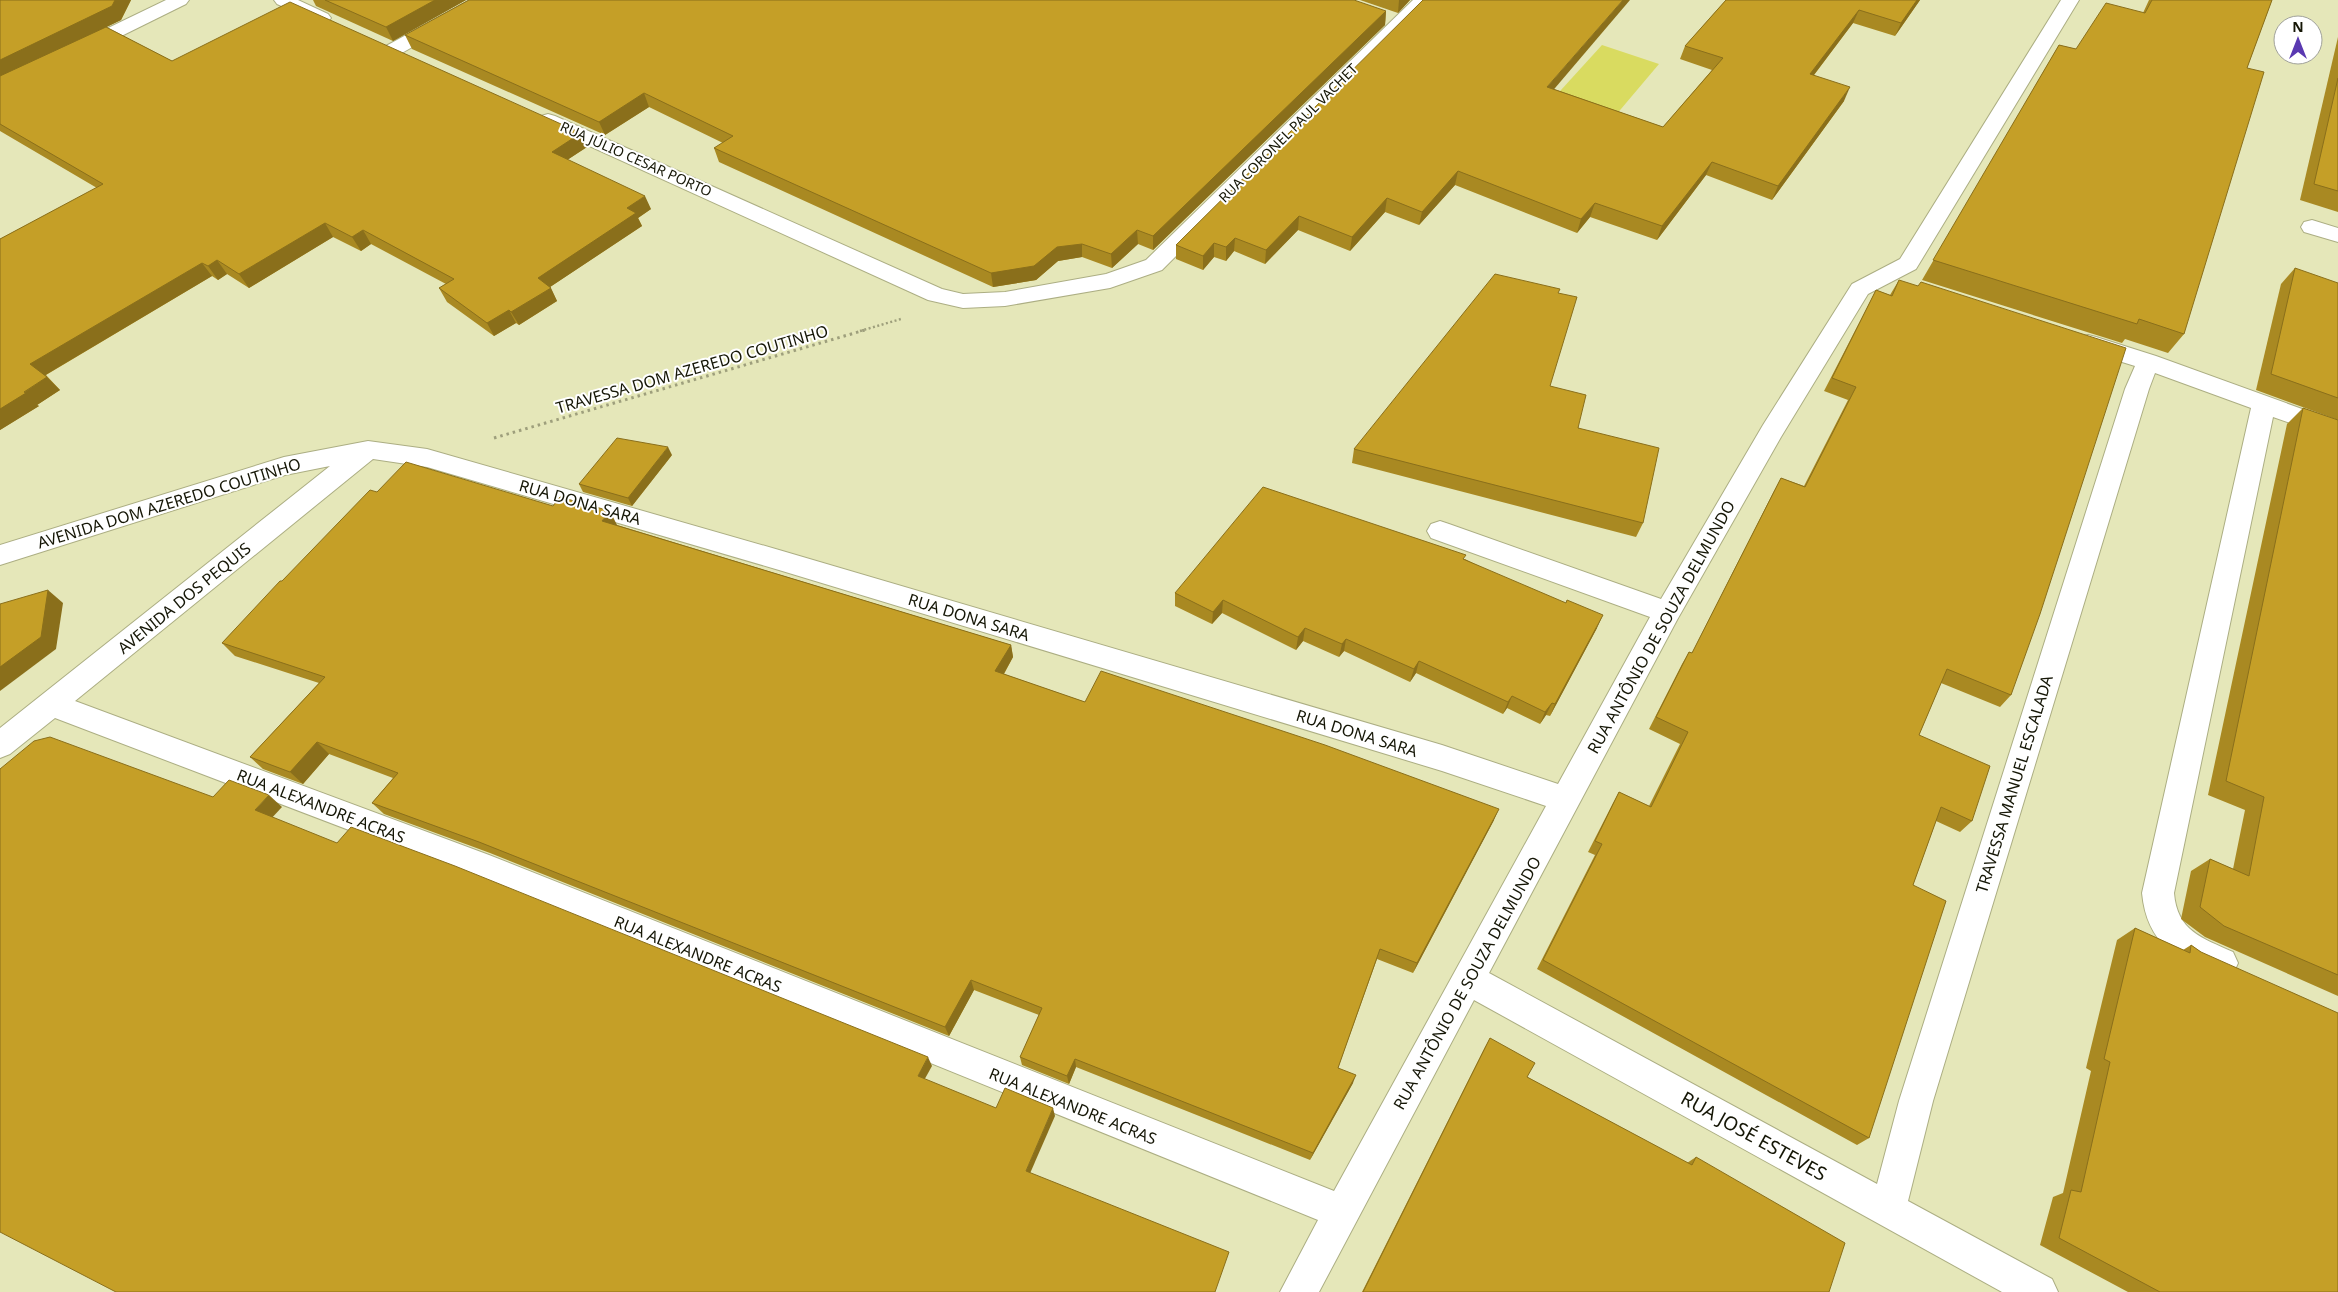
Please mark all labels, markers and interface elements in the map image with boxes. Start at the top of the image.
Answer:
north arrow [2273,15,2323,65]
text: N [2292,17,2304,36]
street label: RUA CORONEL PAUL VACHET [1214,59,1361,206]
street label: RUA JÚLIO CESAR PORTO [557,116,715,201]
street label: TRAVESSA DOM AZEREDO COUTINHO [553,320,831,418]
street label: AVENIDA DOM AZEREDO COUTINHO [35,452,303,554]
street label: RUA DONA SARA [517,474,644,530]
street label: RUA ANTÔNIO DE SOUZA DELMUNDO [1582,496,1740,758]
street label: AVENIDA DOS PEQUIS [113,537,255,659]
street label: RUA DONA SARA [906,588,1033,646]
street label: TRAVESSA MANUEL ESCALADA [1970,671,2058,896]
street label: RUA DONA SARA [1294,704,1421,762]
street label: RUA ALEXANDRE ACRAS [234,764,409,848]
street label: RUA ANTÔNIO DE SOUZA DELMUNDO [1388,852,1546,1114]
street label: RUA ALEXANDRE ACRAS [611,910,785,998]
street label: RUA ALEXANDRE ACRAS [986,1062,1160,1150]
street label: RUA JOSÉ ESTEVES [1676,1085,1832,1187]

